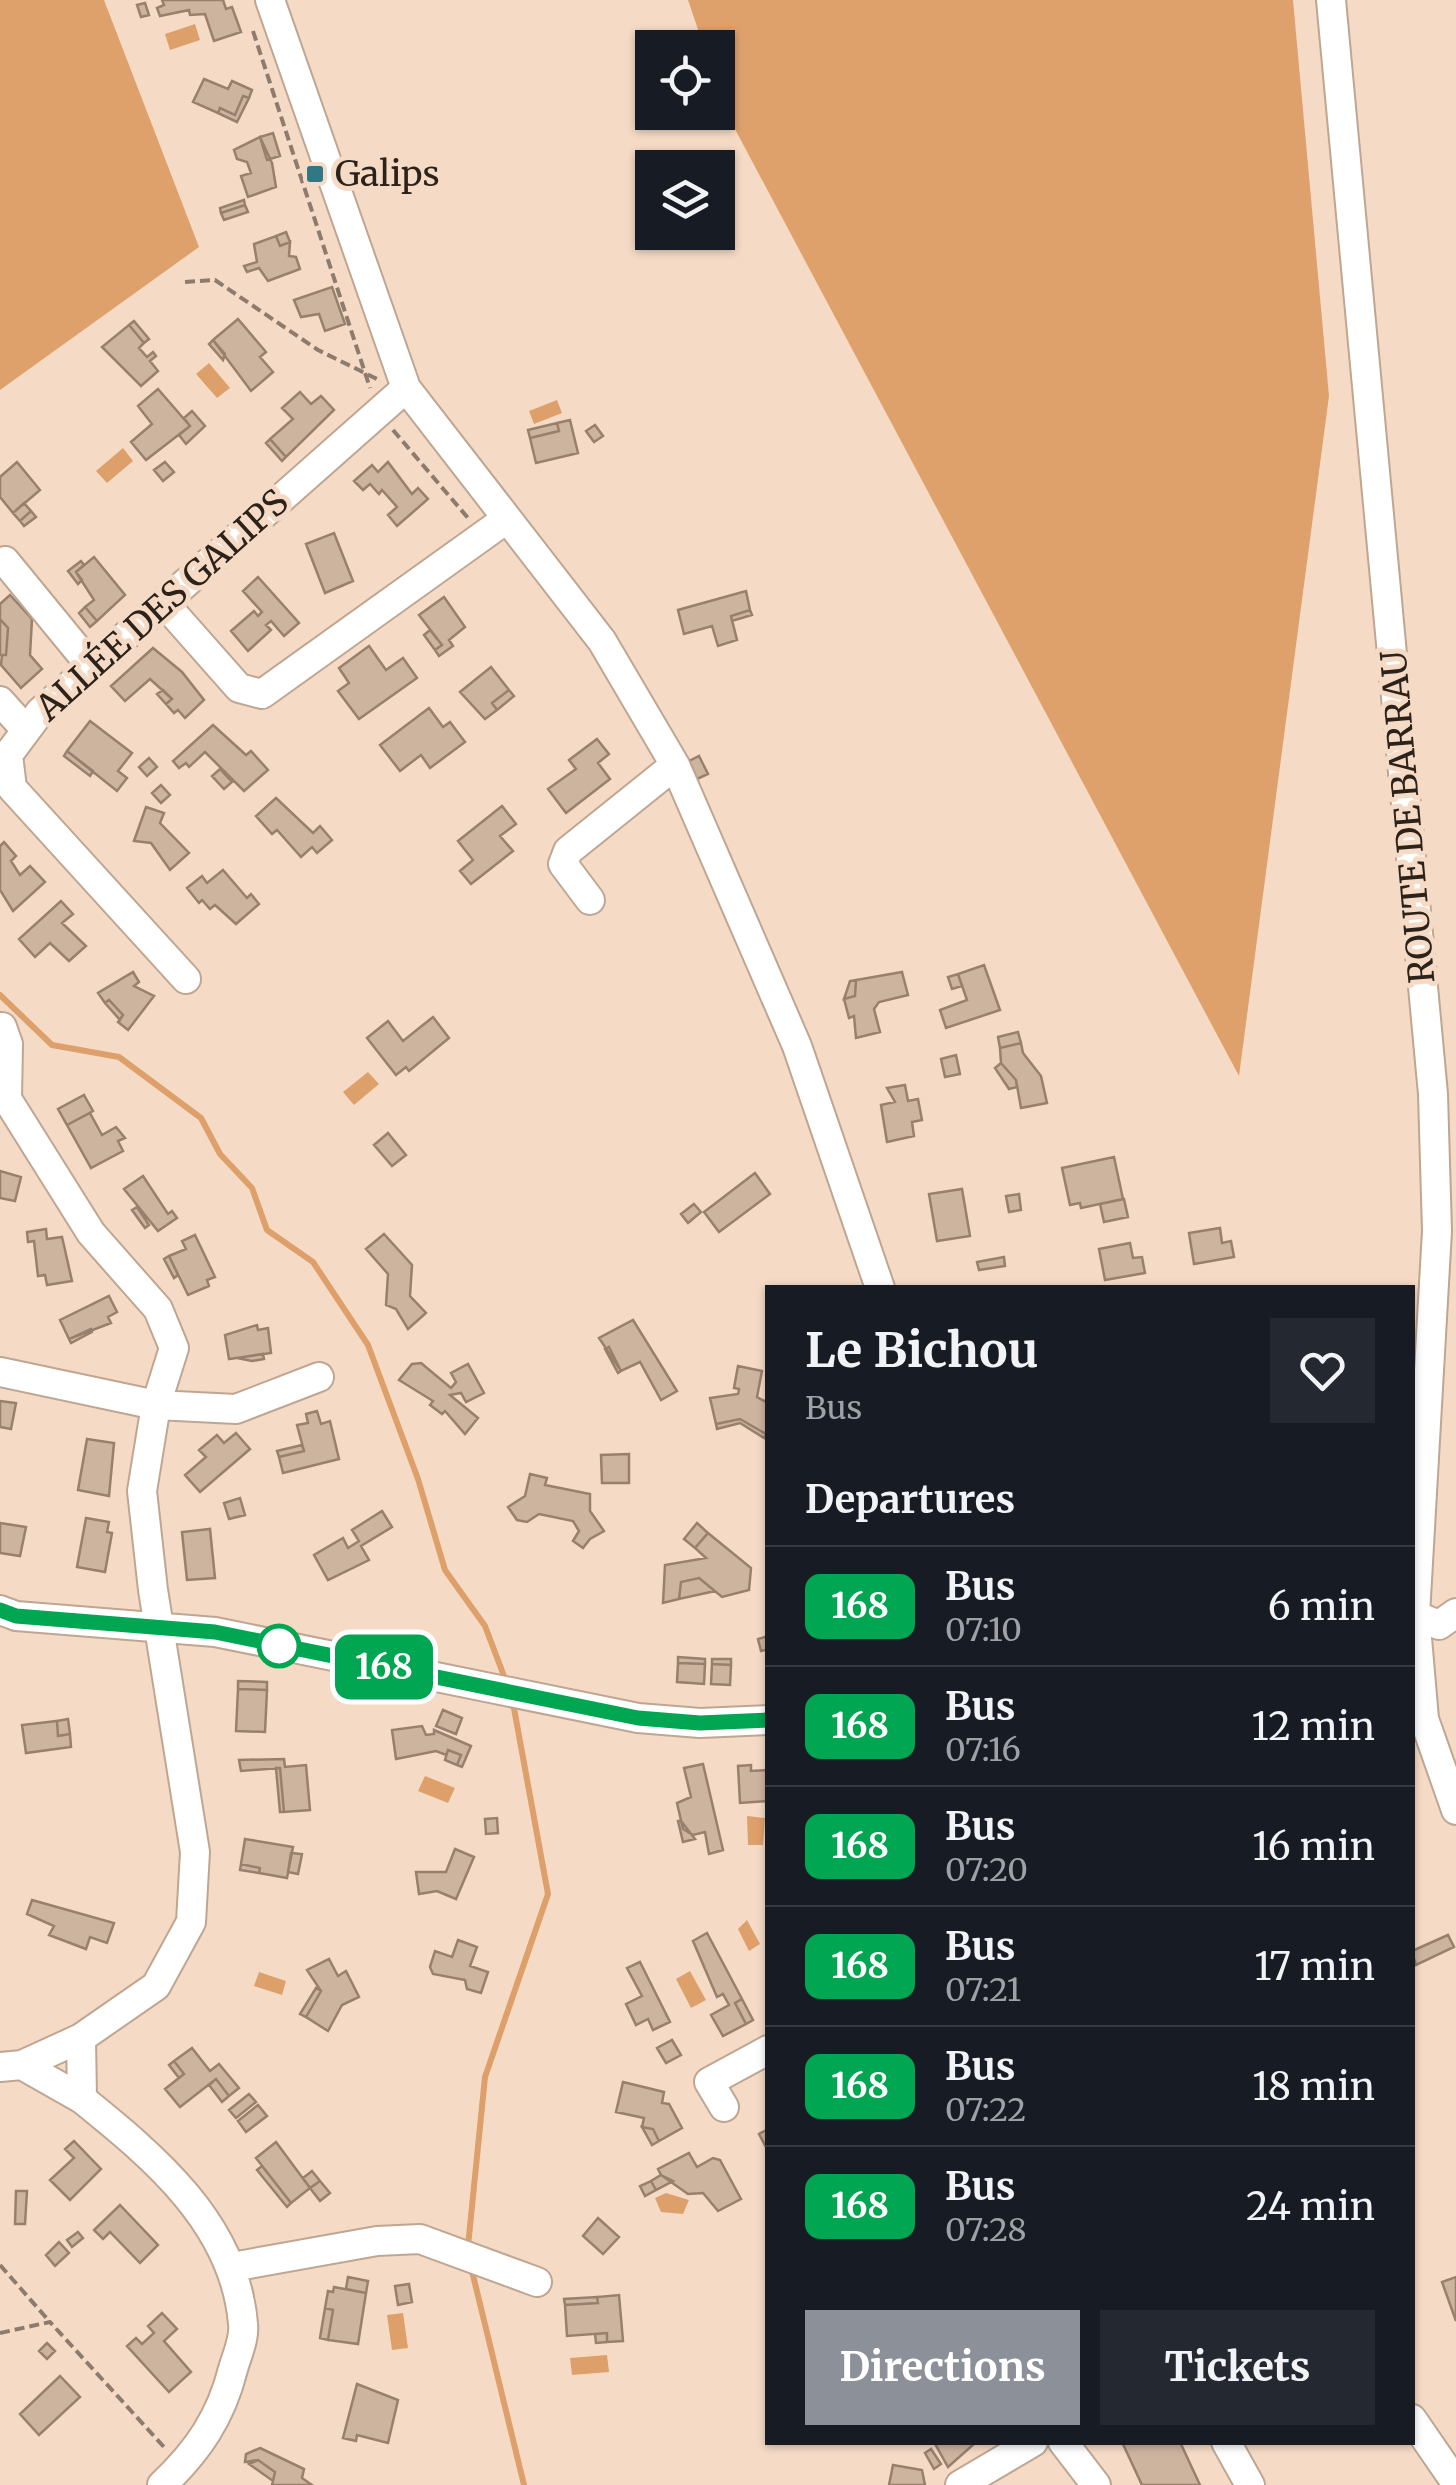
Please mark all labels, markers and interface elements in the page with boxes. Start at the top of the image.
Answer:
map controls [635,30,735,250]
button: locate [635,30,735,130]
button: layers [635,150,735,250]
place label: Galips [335,152,440,196]
marker: Galips [304,163,326,185]
street label: ALLÉE DES GALIPS [25,479,297,731]
street label: ROUTE DE BARRAU [1372,649,1444,985]
button: heart [1270,1318,1375,1423]
text: Le Bichou [805,1320,1039,1380]
text: Bus [805,1388,862,1428]
text: Departures [805,1476,1015,1523]
text: Bus [945,1563,1015,1610]
text: 6 min [1268,1583,1375,1630]
text: 168 [831,1584,889,1628]
text: 07:10 [945,1610,1022,1650]
unlabelled marker [258,1625,300,1667]
line badge: 168 [326,1634,442,1700]
text: 168 [355,1645,413,1689]
text: Bus [945,1683,1015,1730]
text: 12 min [1252,1703,1375,1750]
text: 168 [831,1704,889,1748]
text: 07:16 [945,1730,1021,1770]
text: Bus [945,1803,1015,1850]
text: 16 min [1252,1823,1375,1870]
text: 168 [831,1824,889,1868]
text: 07:20 [945,1850,1028,1890]
text: Bus [945,1923,1015,1970]
text: 17 min [1254,1943,1375,1990]
text: 168 [831,1944,889,1988]
text: 07:21 [945,1970,1021,2010]
text: Bus [945,2043,1015,2090]
text: 18 min [1252,2063,1375,2110]
text: 168 [831,2064,889,2108]
text: 07:22 [945,2090,1026,2130]
text: Bus [945,2163,1015,2210]
text: 24 min [1246,2183,1375,2230]
text: 168 [831,2184,889,2228]
text: 07:28 [945,2210,1027,2250]
button: Directions [805,2310,1080,2425]
button: Tickets [1100,2310,1375,2425]

